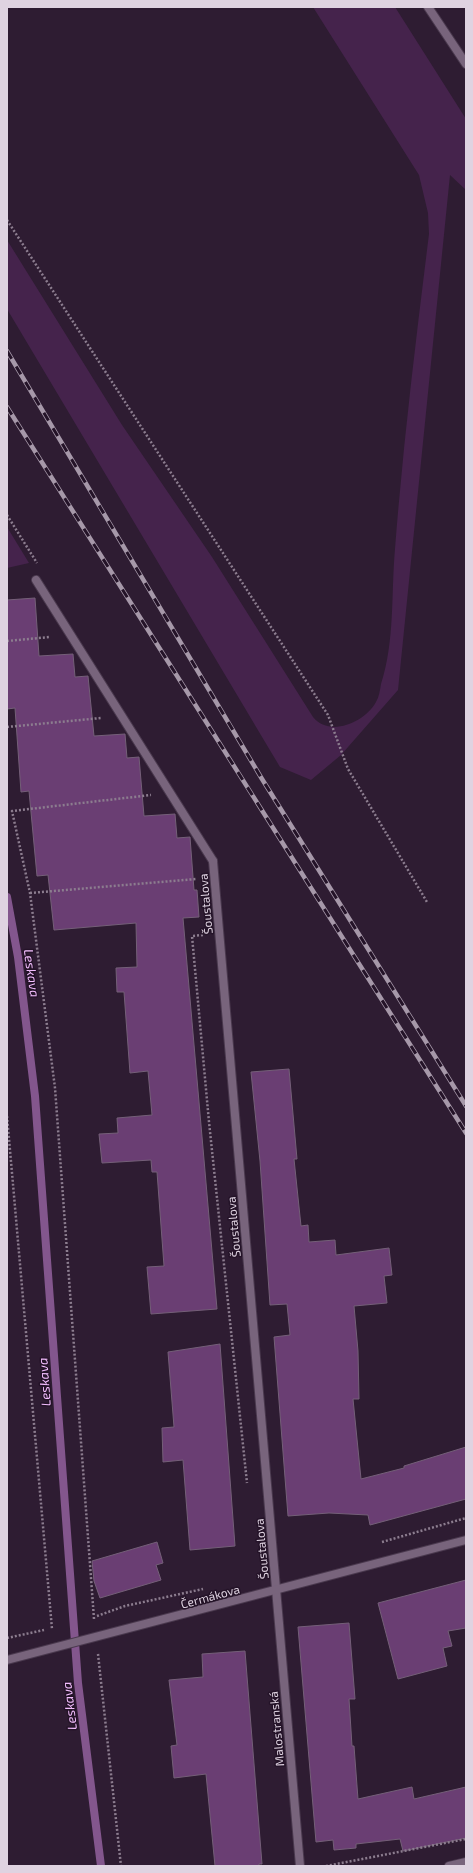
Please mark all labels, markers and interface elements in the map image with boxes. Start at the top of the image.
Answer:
street label: Šoustalova [195,873,215,935]
water label: Leskava [21,948,43,998]
street label: Šoustalova [223,1196,243,1258]
water label: Leskava [34,1357,54,1407]
street label: Šoustalova [251,1518,271,1580]
street label: Čermákova [179,1581,241,1611]
water label: Leskava [58,1681,80,1731]
street label: Malostranská [266,1691,286,1767]

